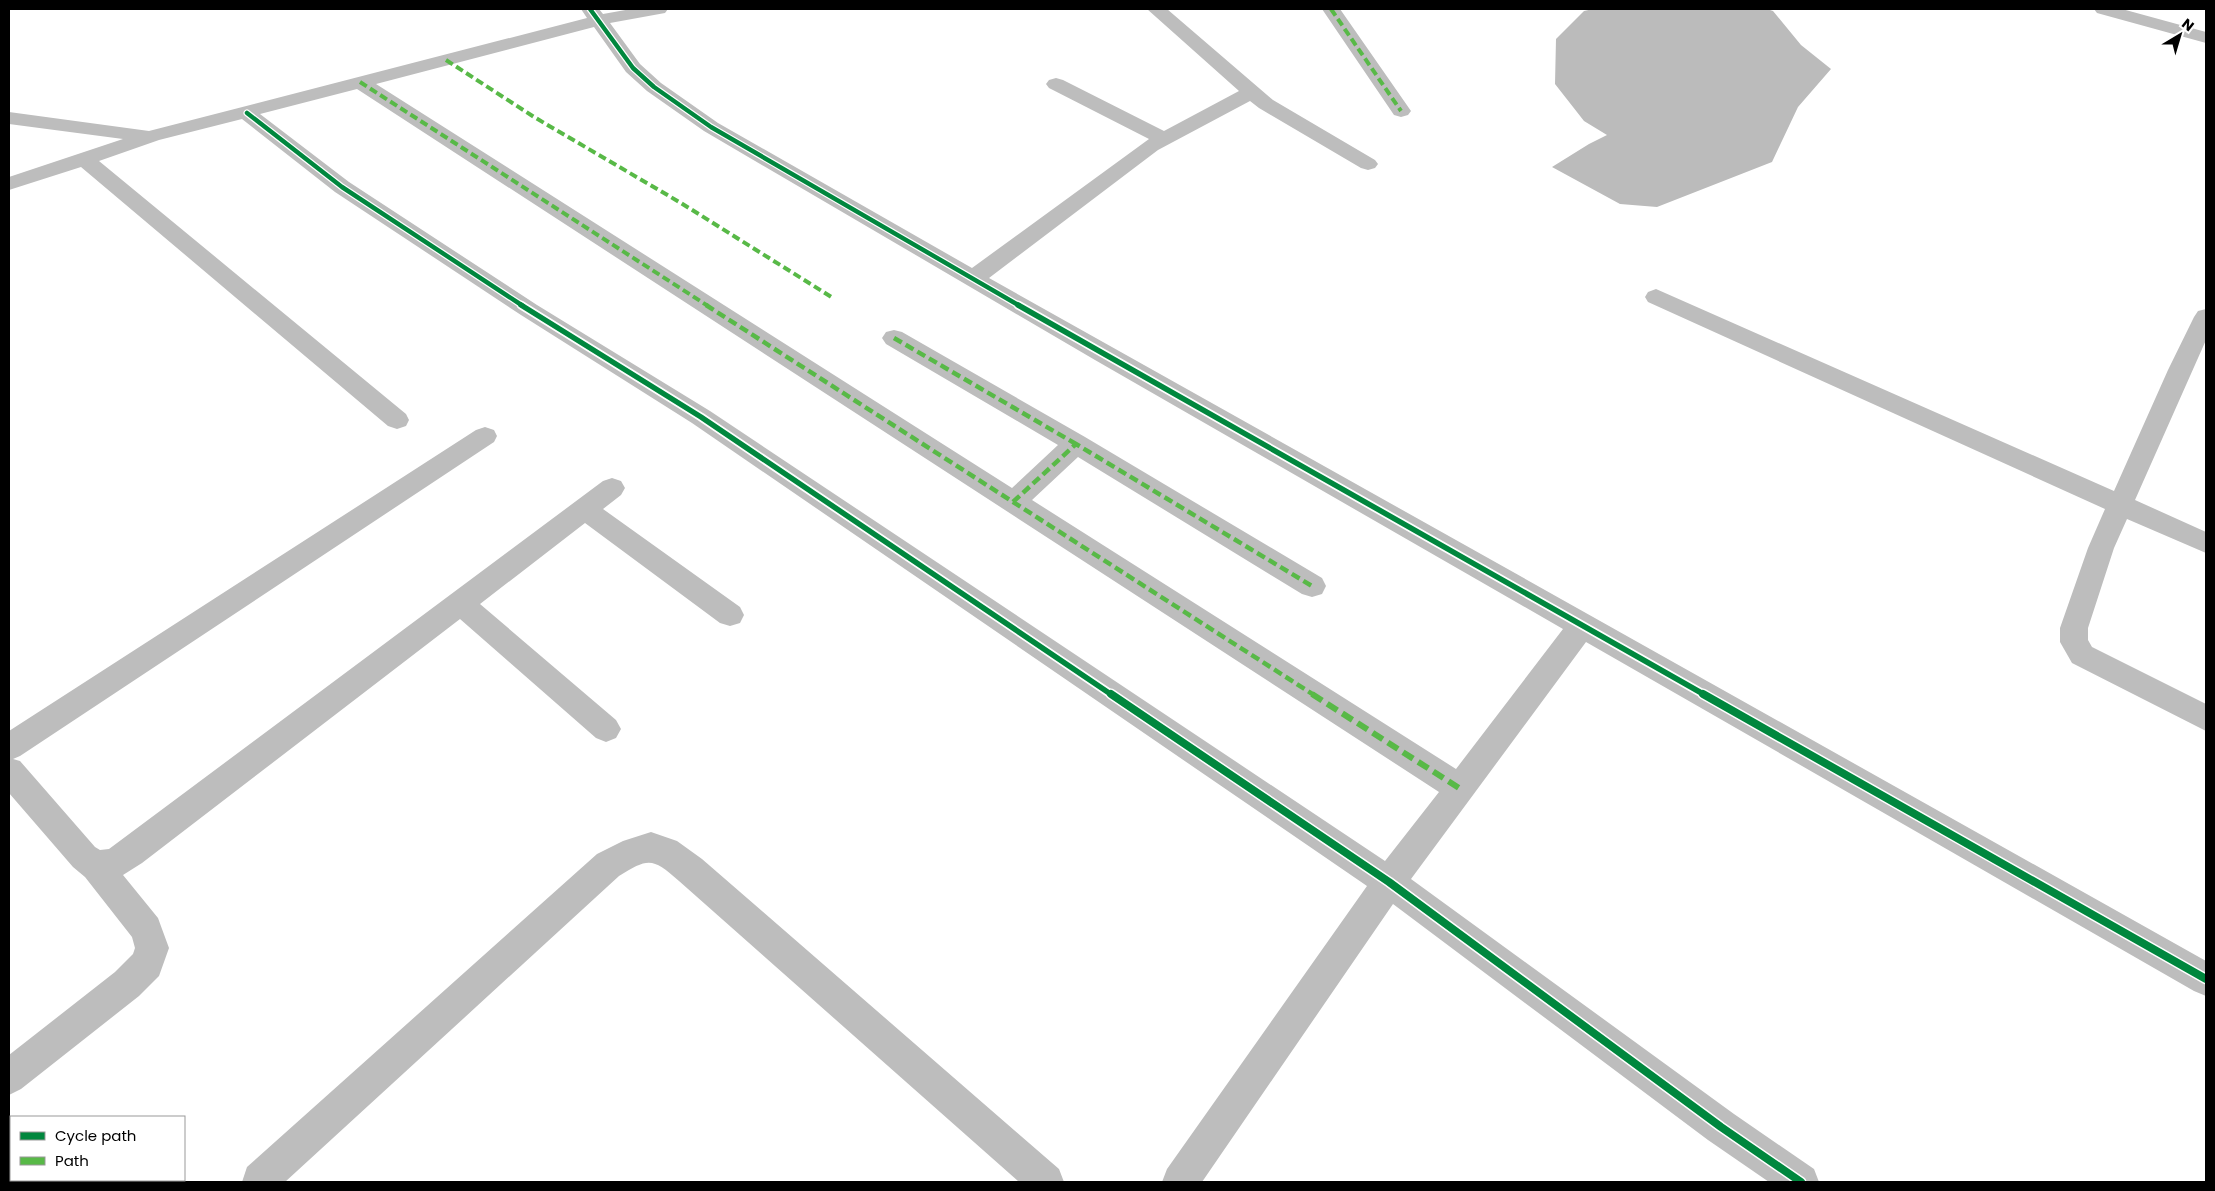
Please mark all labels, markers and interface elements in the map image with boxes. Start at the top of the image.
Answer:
north arrow [2155,10,2205,60]
text: N [2178,14,2198,36]
legend [10,1116,185,1181]
text: Cycle path [55,1125,136,1146]
text: Path [55,1150,89,1171]

